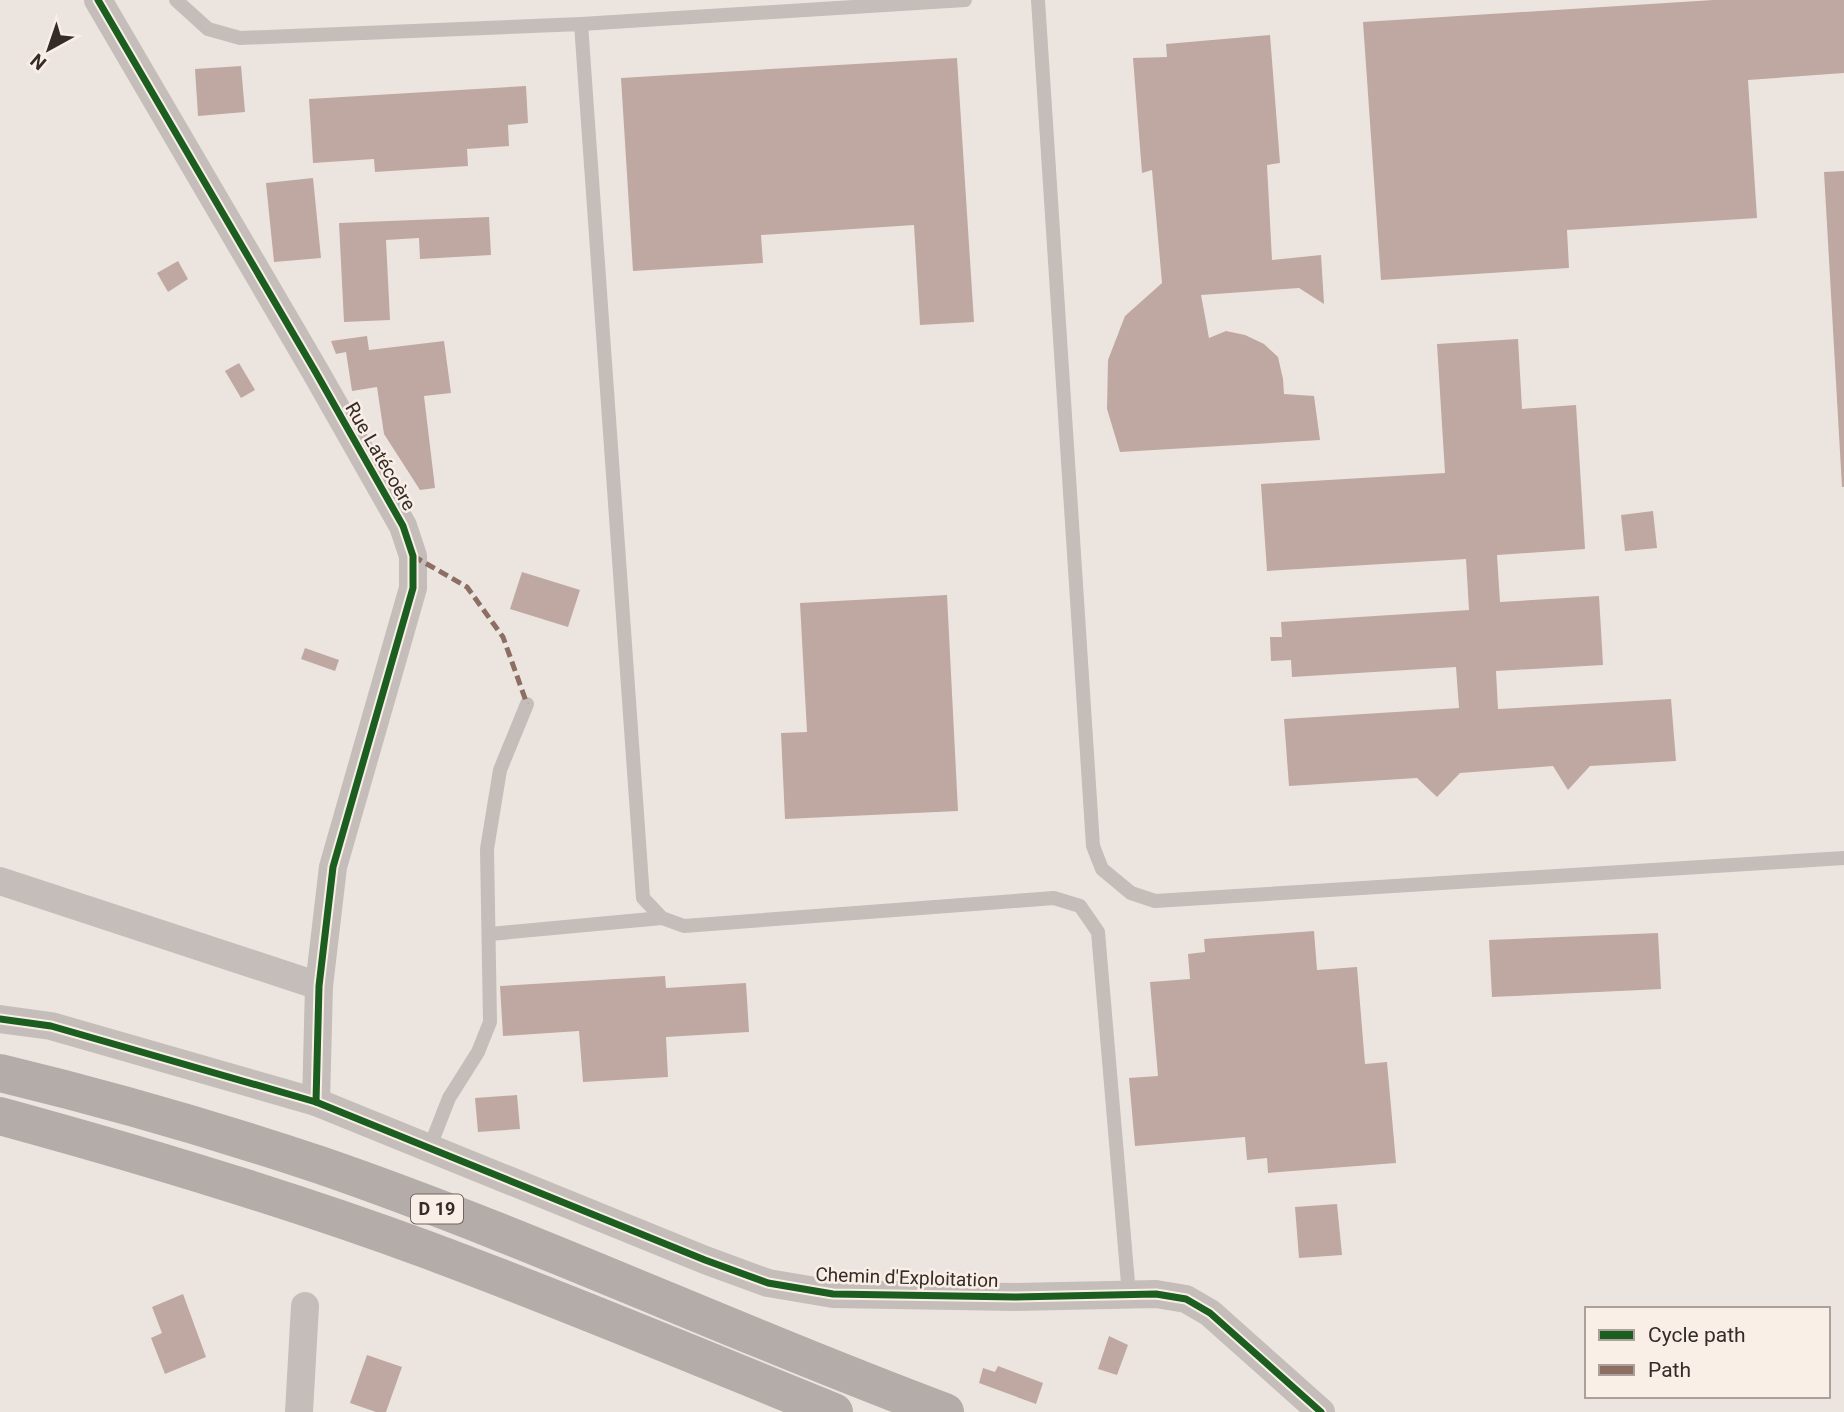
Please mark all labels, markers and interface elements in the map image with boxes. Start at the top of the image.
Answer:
north arrow [14,14,84,84]
text: N [26,49,51,75]
street label: Rue Latécoère [340,398,421,514]
road number: D 19 [411,1194,463,1224]
street label: Chemin d'Exploitation [815,1263,999,1292]
legend [1585,1307,1830,1398]
text: Cycle path [1648,1323,1746,1347]
text: Path [1648,1358,1691,1382]

